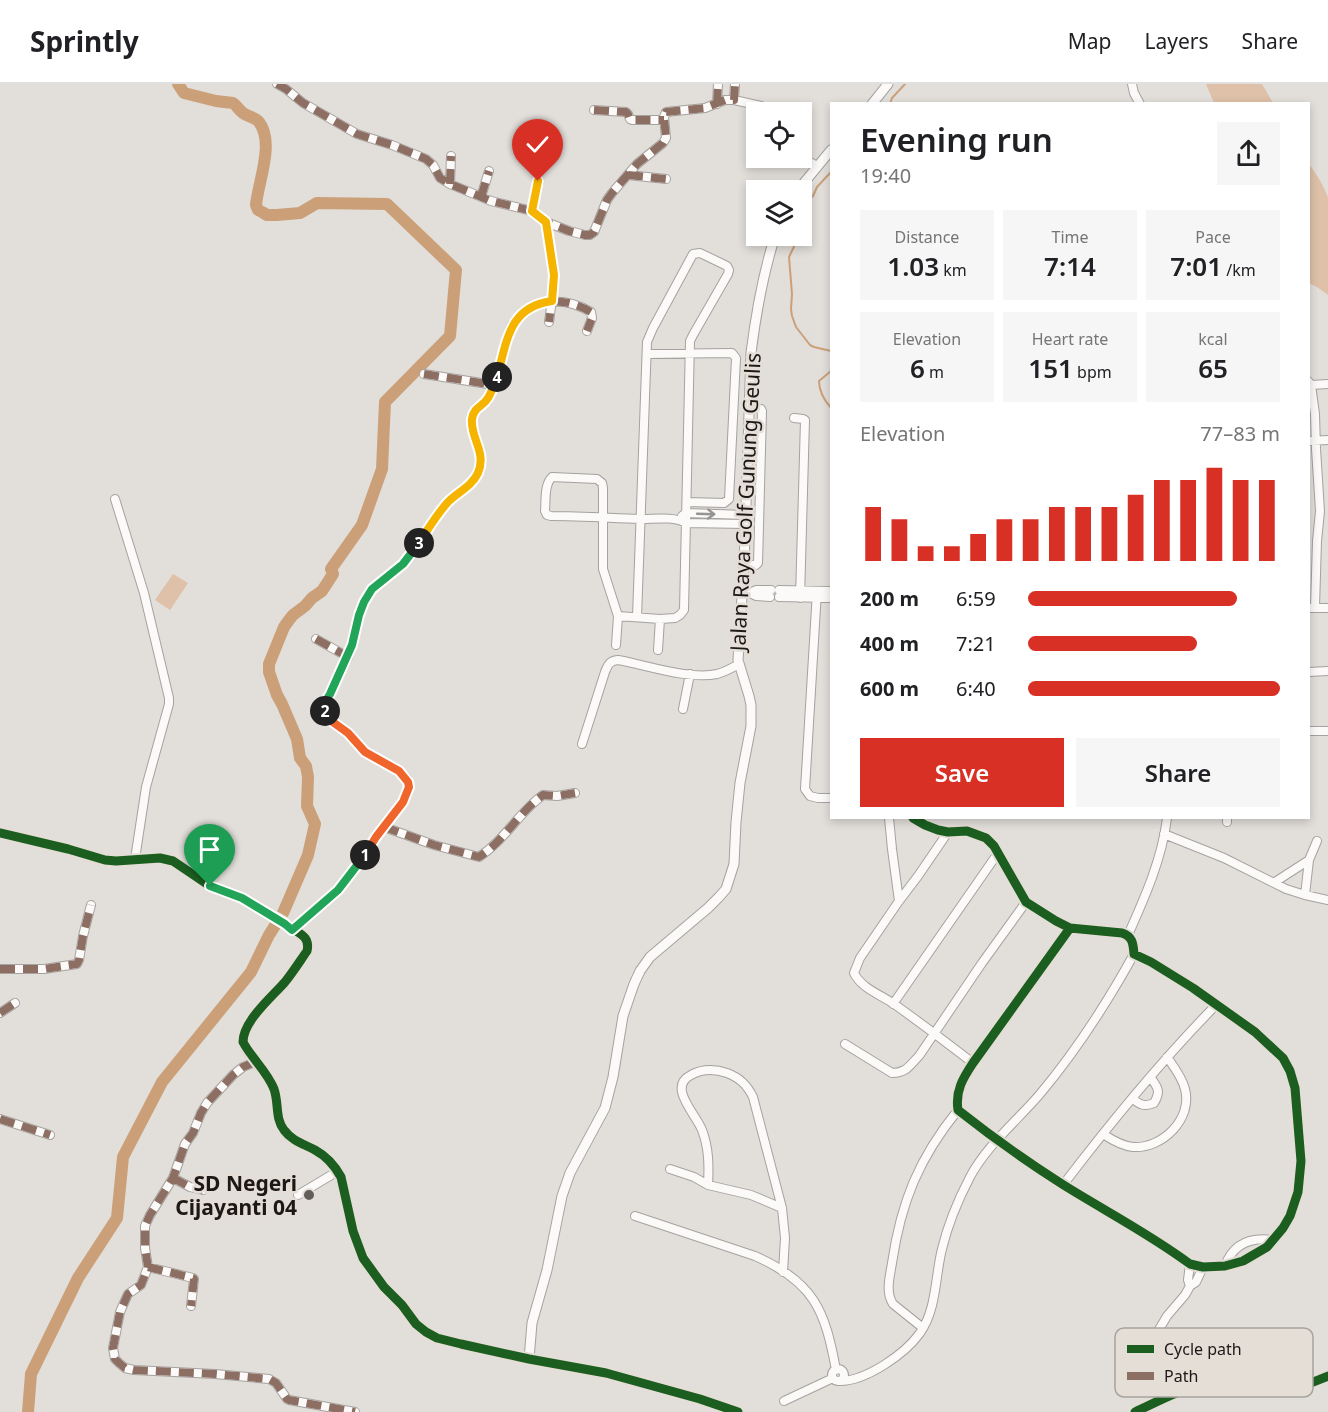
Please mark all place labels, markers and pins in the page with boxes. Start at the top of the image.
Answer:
pin [512,119,563,181]
pin: 4 [482,362,512,392]
pin: 3 [404,528,434,558]
pin: 2 [310,696,340,726]
pin [184,824,235,886]
pin: 1 [350,840,380,870]
place label: SD Negeri Cijayanti 04 [175,1169,297,1221]
marker: SD Negeri Cijayanti 04 [302,1188,316,1202]

